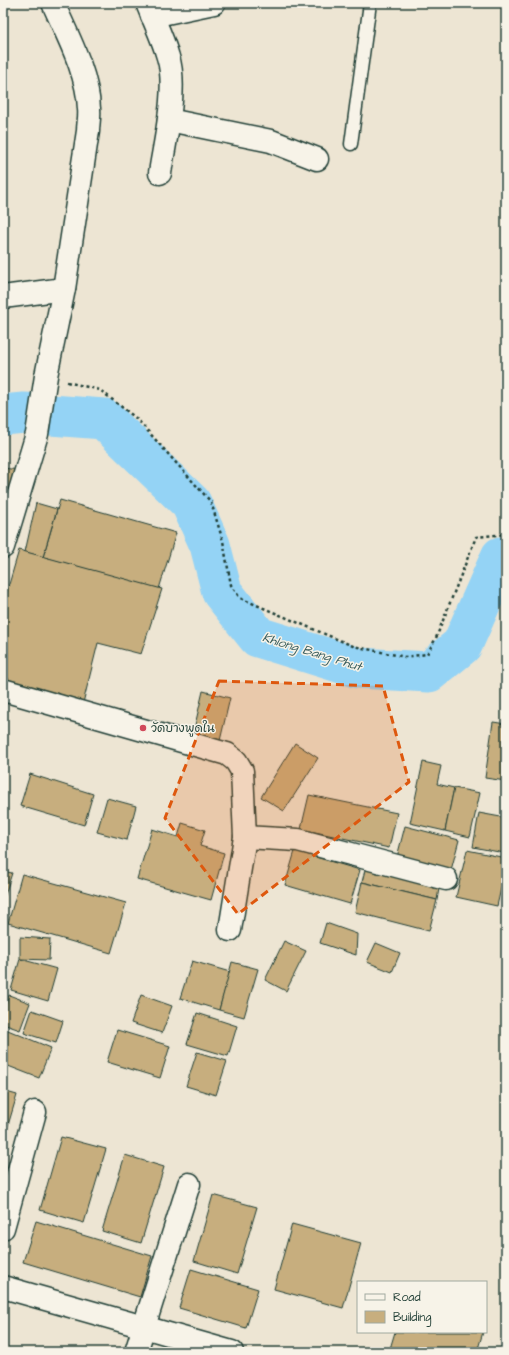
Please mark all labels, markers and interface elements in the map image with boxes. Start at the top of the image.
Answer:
water label: Khlong Bang Phut [260,628,366,677]
place label: วัดบางพูดใน [151,720,215,737]
marker: วัดบางพูดใน [138,723,148,733]
legend [357,1281,487,1333]
text: Road [393,1289,421,1306]
text: Building [393,1309,431,1327]

